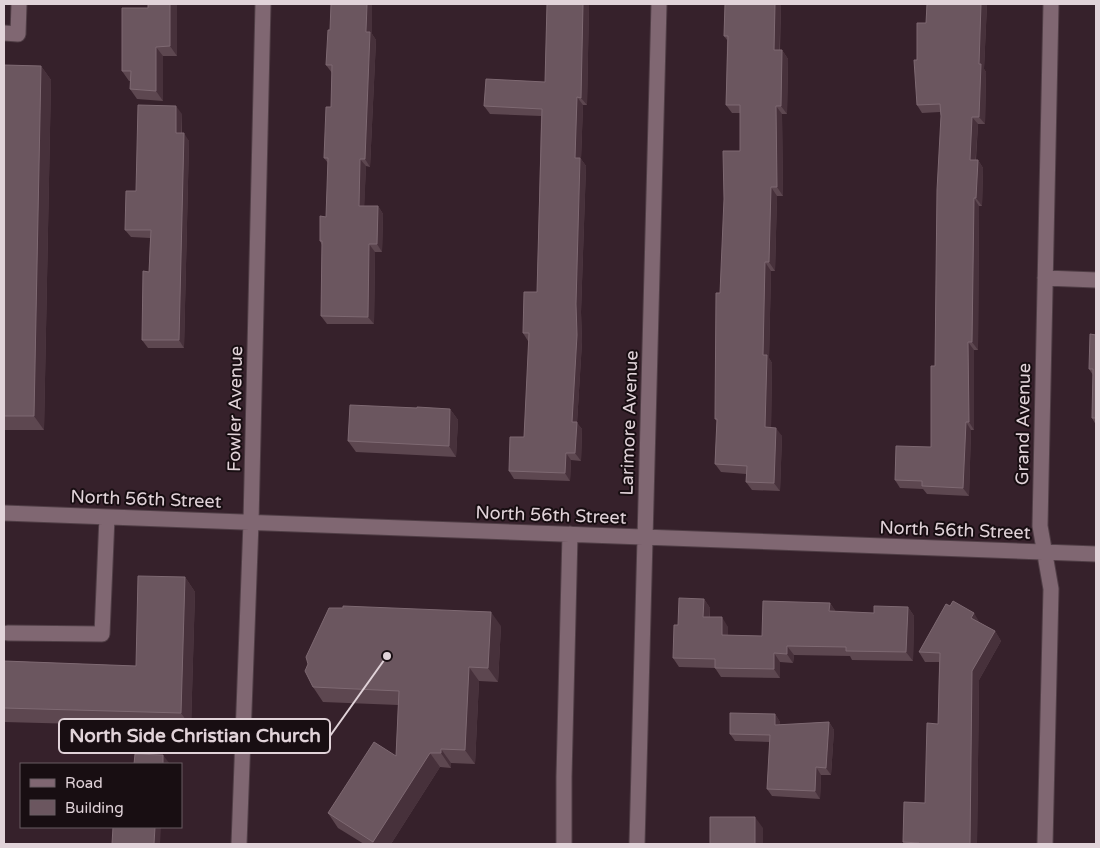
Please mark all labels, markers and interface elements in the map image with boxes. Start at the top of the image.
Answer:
street label: Fowler Avenue [223,346,247,472]
street label: Larimore Avenue [615,350,643,496]
street label: Grand Avenue [1011,363,1035,485]
street label: North 56th Street [70,485,222,513]
street label: North 56th Street [475,501,627,529]
street label: North 56th Street [879,516,1031,544]
callout: North Side Christian Church [59,719,330,753]
text: North Side Christian Church [69,725,321,747]
legend [20,763,182,828]
text: Road [65,774,103,792]
text: Building [65,799,124,817]

